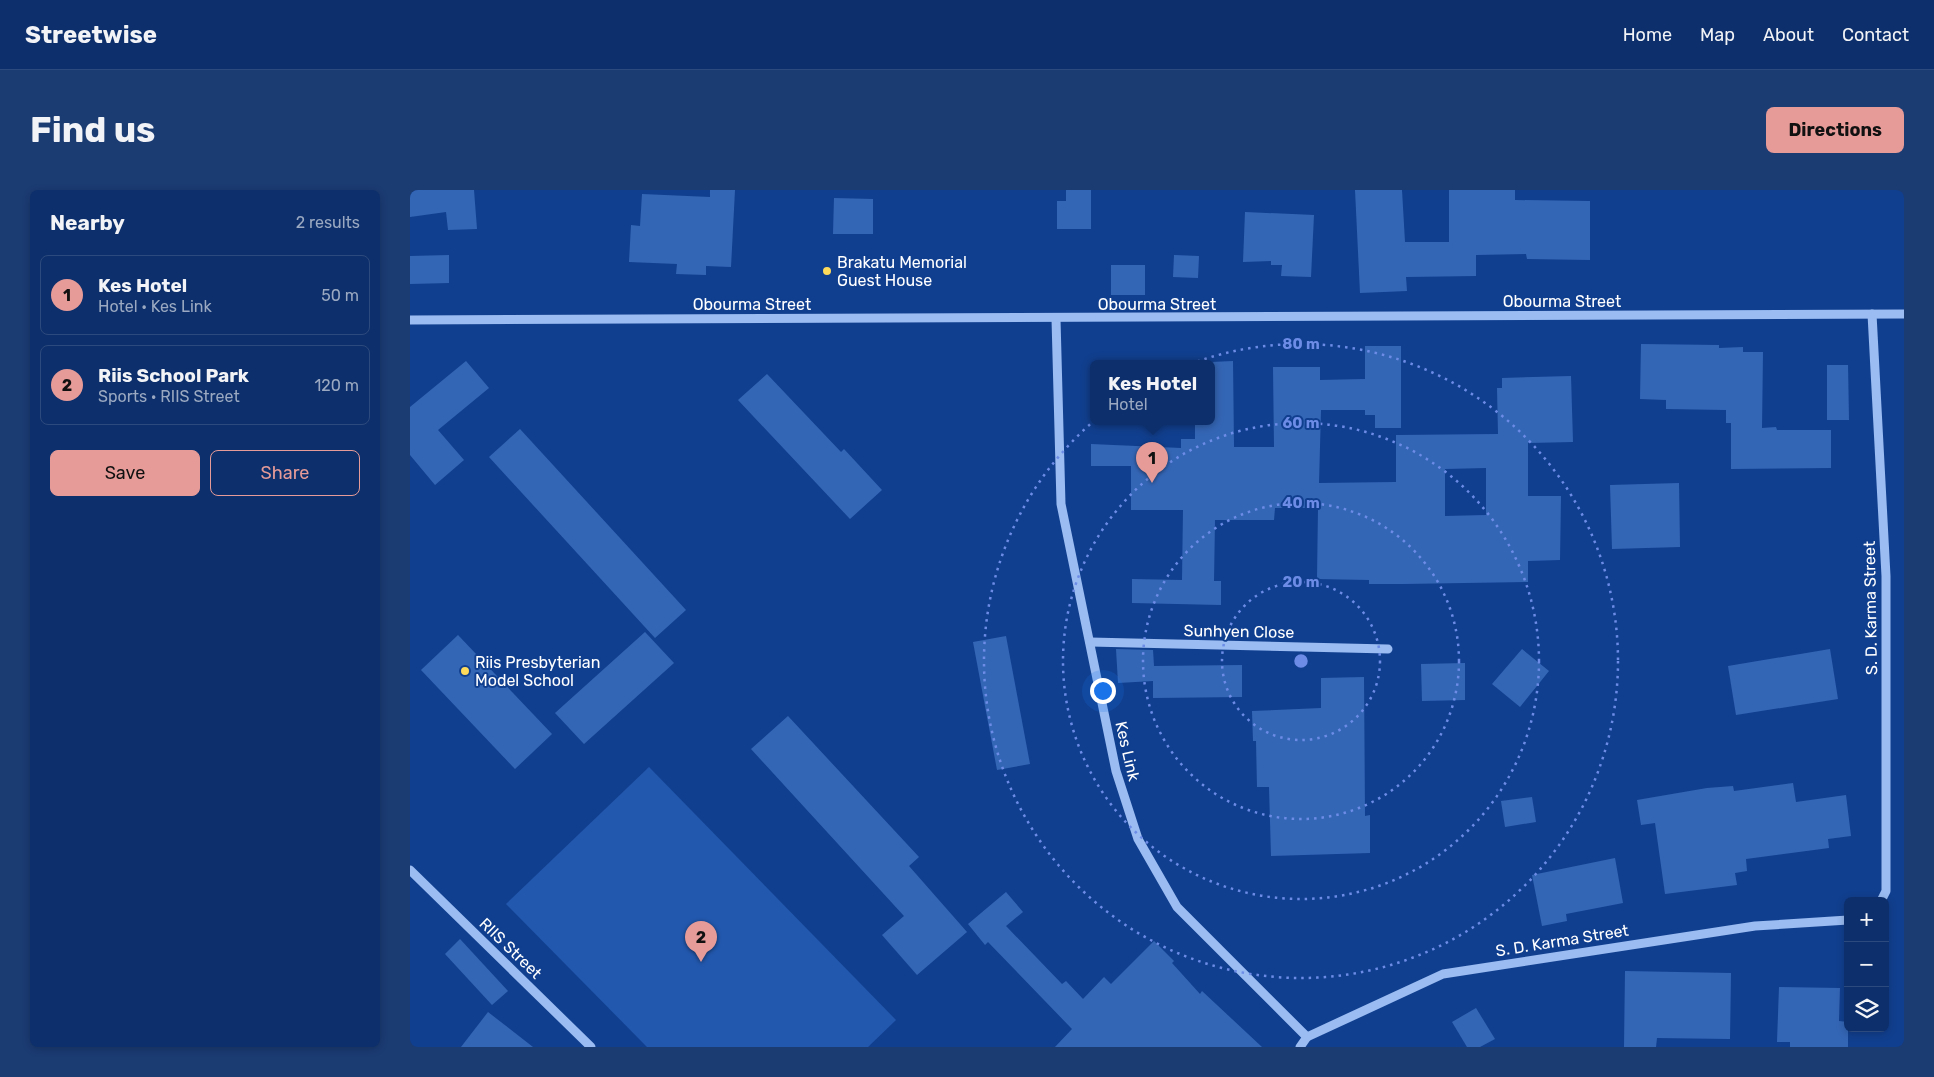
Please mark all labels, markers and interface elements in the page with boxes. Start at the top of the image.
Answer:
text: Streetwise [25,21,157,49]
text: Home [1623,24,1672,46]
text: Map [1700,24,1735,46]
text: About [1763,24,1814,46]
text: Contact [1842,24,1909,46]
button: Directions [1766,107,1904,153]
text: Find us [30,109,155,151]
text: Nearby [50,210,125,235]
text: 2 results [296,213,360,232]
place label: Brakatu Memorial Guest House [837,253,967,290]
marker: Brakatu Memorial Guest House [821,265,833,277]
text: Kes Hotel [98,274,187,297]
text: 1 [63,286,71,305]
text: 50 m [321,286,359,305]
street label: Obourma Street [1503,292,1621,311]
street label: Obourma Street [693,295,811,314]
street label: Obourma Street [1098,295,1216,314]
text: Hotel · Kes Link [98,297,212,316]
text: 80 m [1282,335,1320,353]
popup [1090,360,1215,425]
text: Riis School Park [98,364,249,387]
text: Kes Hotel [1108,372,1197,395]
text: 2 [62,376,72,395]
text: 120 m [314,376,359,395]
text: Sports · RIIS Street [98,387,240,406]
text: Hotel [1108,395,1148,414]
text: 60 m [1283,414,1319,432]
pin: 1 [1136,442,1168,483]
button: Save [50,450,200,496]
button: Share [210,450,360,496]
text: 40 m [1282,494,1320,512]
street label: S. D. Karma Street [1860,541,1881,675]
text: 20 m [1283,573,1319,591]
street label: Sunhyen Close [1183,621,1295,642]
centre of rings [1292,652,1310,670]
place label: Riis Presbyterian Model School [475,653,600,690]
marker: Riis Presbyterian Model School [459,665,471,677]
your location [1090,678,1116,704]
street label: Kes Link [1111,719,1144,784]
map controls [1844,897,1889,1032]
button: + [1844,897,1889,942]
street label: RIIS Street [476,914,546,983]
pin: 2 [685,921,717,962]
street label: S. D. Karma Street [1494,921,1630,960]
button: − [1844,942,1889,987]
button: layers [1844,987,1889,1032]

